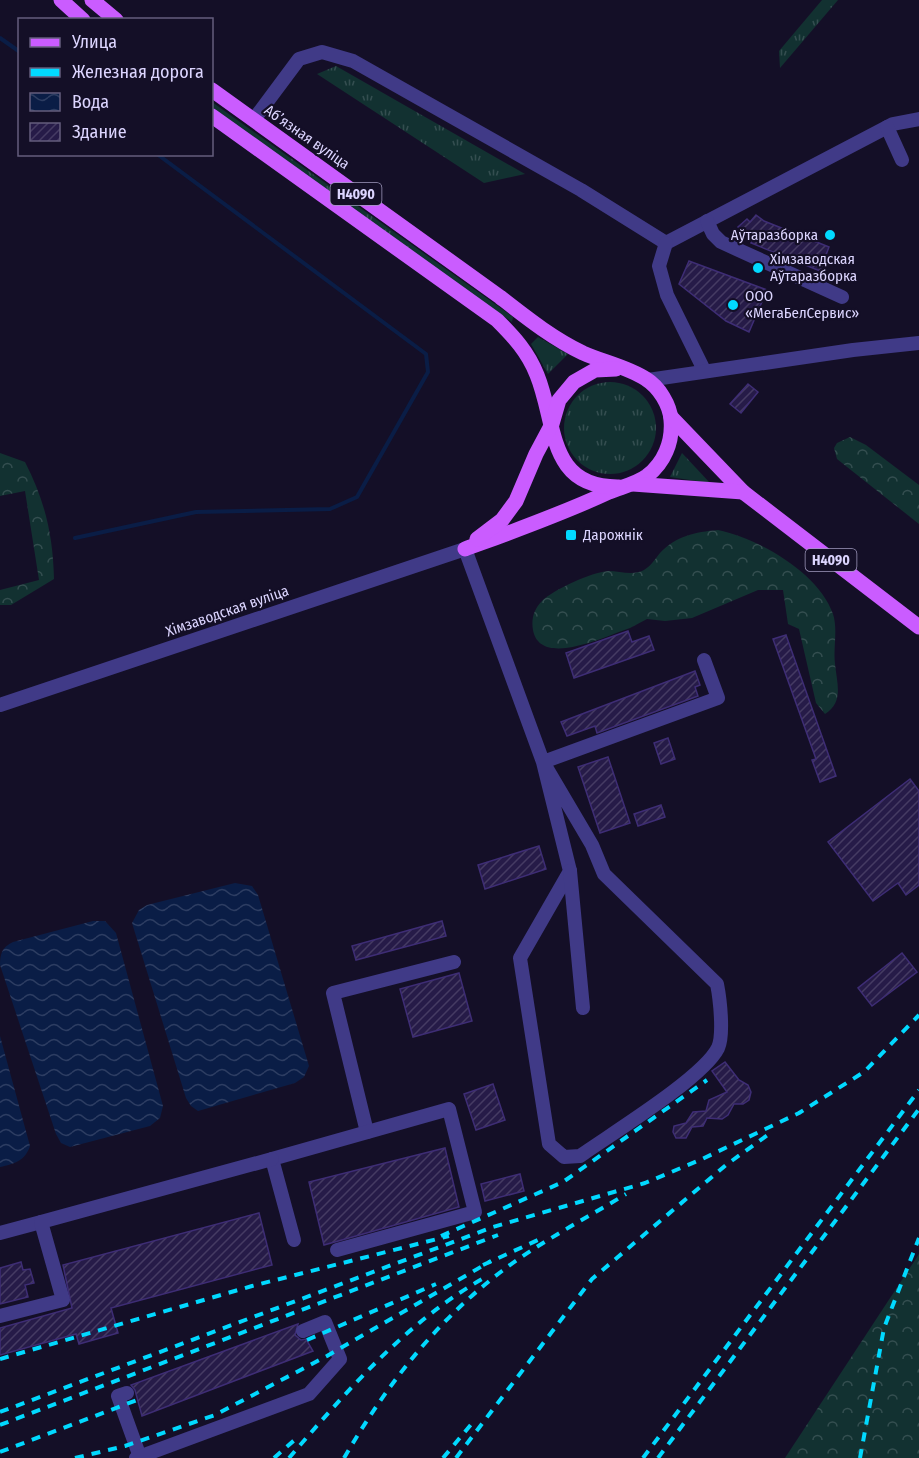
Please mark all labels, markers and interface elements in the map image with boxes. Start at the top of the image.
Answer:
legend [18,18,213,156]
text: Улица [71,31,117,53]
text: Железная дорога [72,61,204,83]
text: Вода [72,91,109,113]
street label: Абʼязная вуліца [261,101,353,173]
text: Здание [72,121,127,143]
road number: Н4090 [330,183,382,205]
place label: Аўтаразборка [731,226,818,244]
marker: Аўтаразборка [823,228,837,242]
place label: Хімзаводская Аўтаразборка [770,250,857,285]
marker: Хімзаводская Аўтаразборка [751,261,765,275]
place label: ООО «МегаБелСервис» [745,287,859,322]
marker: ООО «МегаБелСервис» [726,298,740,312]
place label: Дарожнік [582,526,643,544]
marker: Дарожнік [564,528,578,542]
road number: Н4090 [806,549,856,571]
street label: Хімзаводская вуліца [163,581,291,641]

